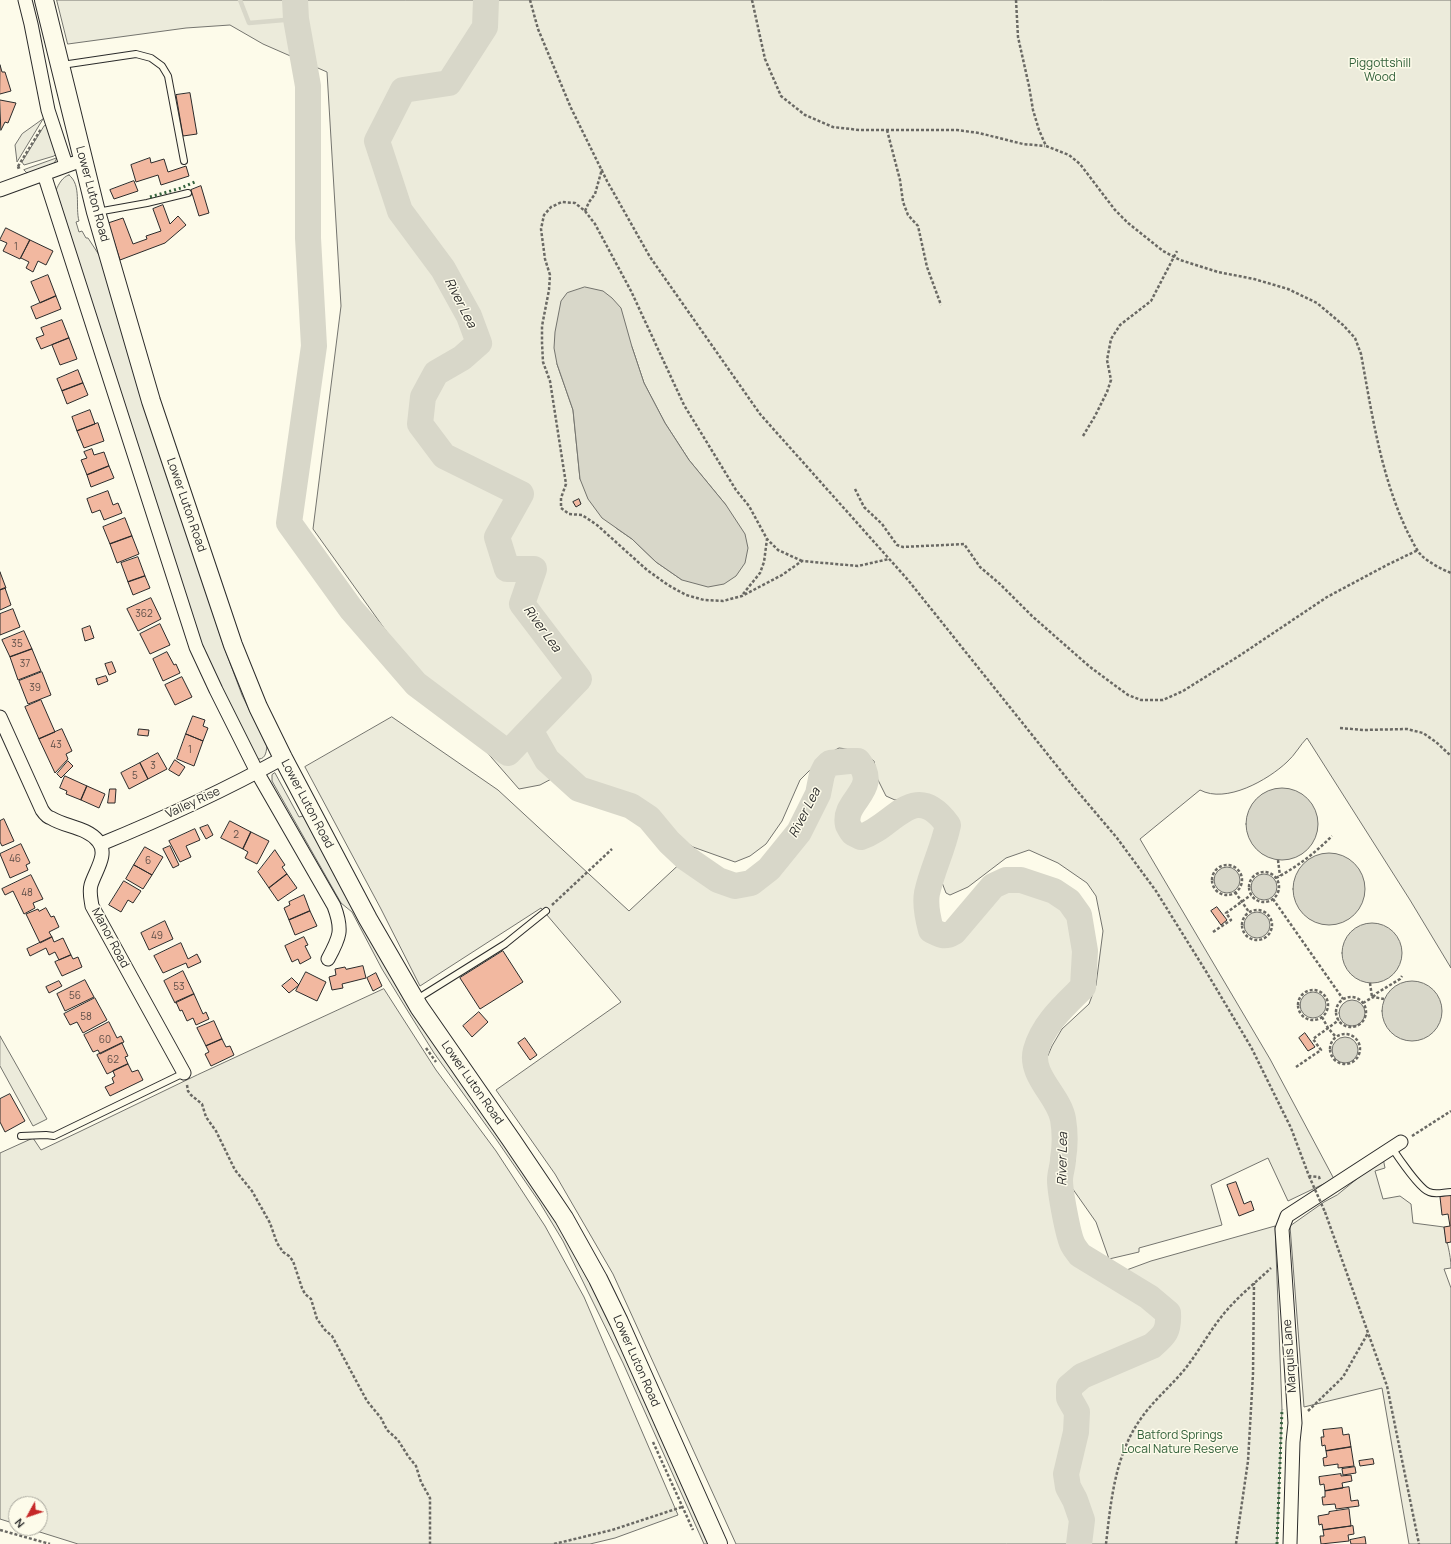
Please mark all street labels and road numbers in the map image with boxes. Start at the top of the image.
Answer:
street label: Lower Luton Road [72,145,112,243]
street label: Lower Luton Road [163,456,209,554]
street label: Lower Luton Road [278,757,336,851]
street label: Valley Rise [164,784,222,822]
street label: Manor Road [88,905,132,971]
street label: Lower Luton Road [438,1038,506,1128]
street label: Lower Luton Road [609,1313,663,1409]
street label: Marquis Lane [1280,1319,1300,1393]

